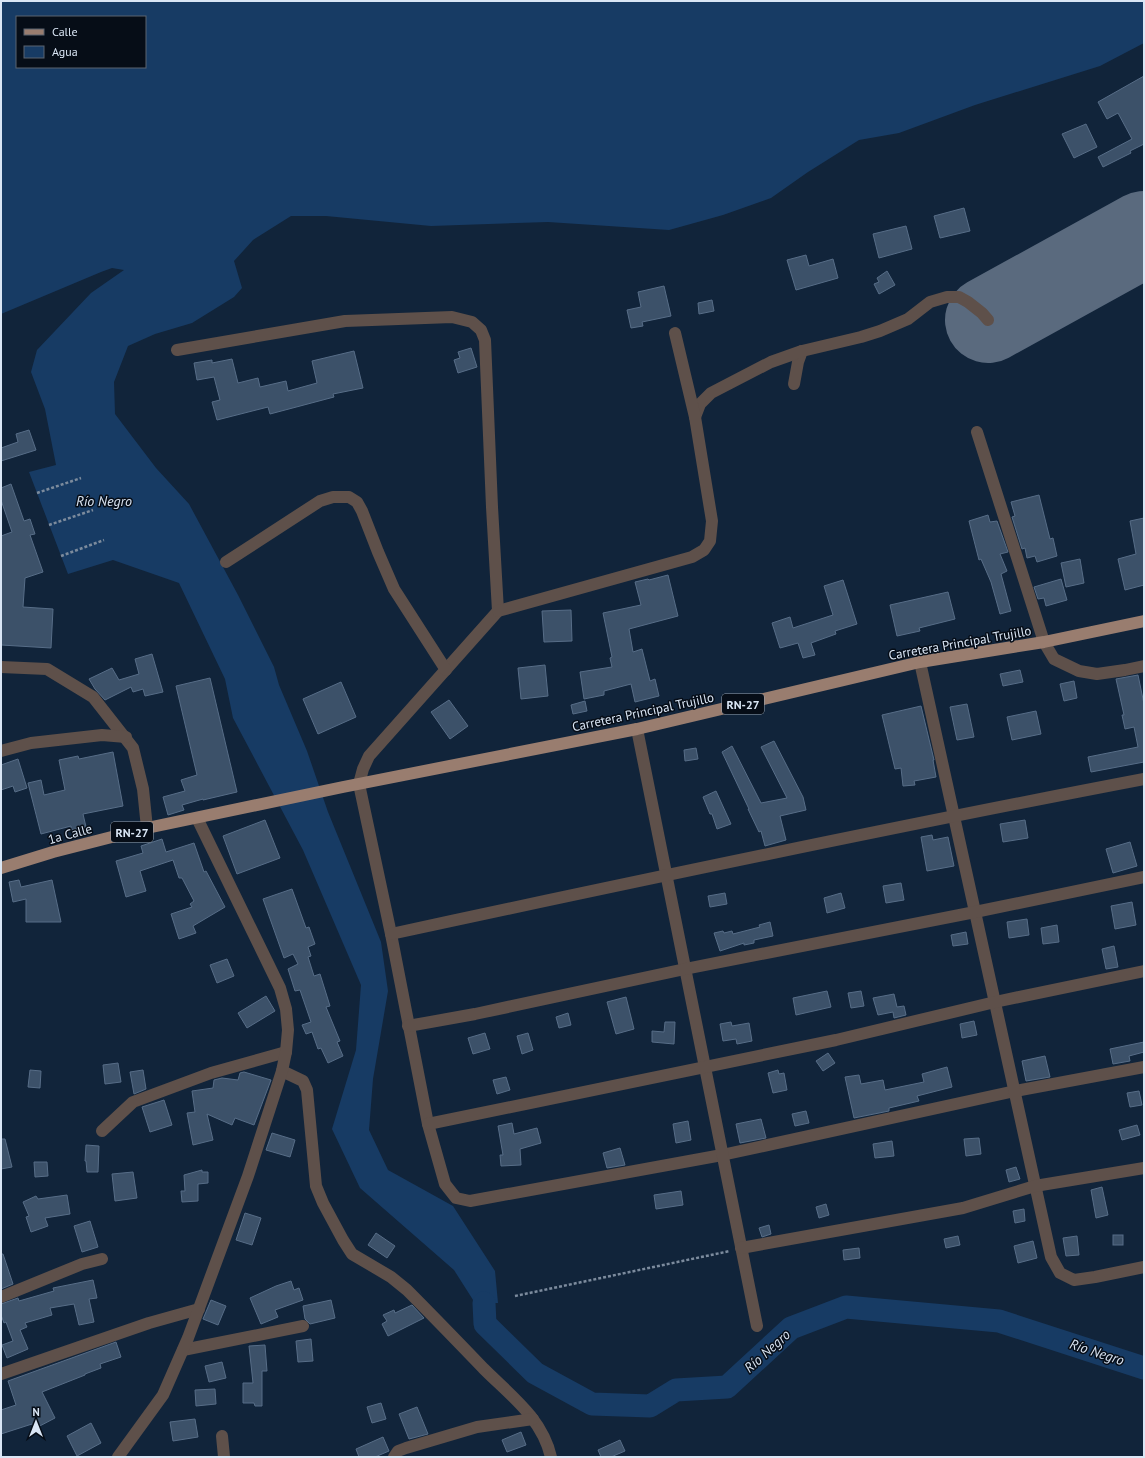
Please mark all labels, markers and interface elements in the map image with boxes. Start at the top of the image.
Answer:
legend [16,16,146,68]
text: Calle [52,24,78,39]
text: Agua [52,44,78,59]
water label: Río Negro [76,492,132,510]
street label: Carretera Principal Trujillo [887,622,1033,664]
street label: Carretera Principal Trujillo [571,689,716,735]
road number: RN-27 [722,694,764,714]
street label: 1a Calle [46,820,94,848]
road number: RN-27 [111,822,153,842]
water label: Río Negro [740,1326,794,1376]
water label: Río Negro [1068,1335,1127,1369]
north arrow [16,1402,56,1442]
text: N [32,1405,40,1419]

